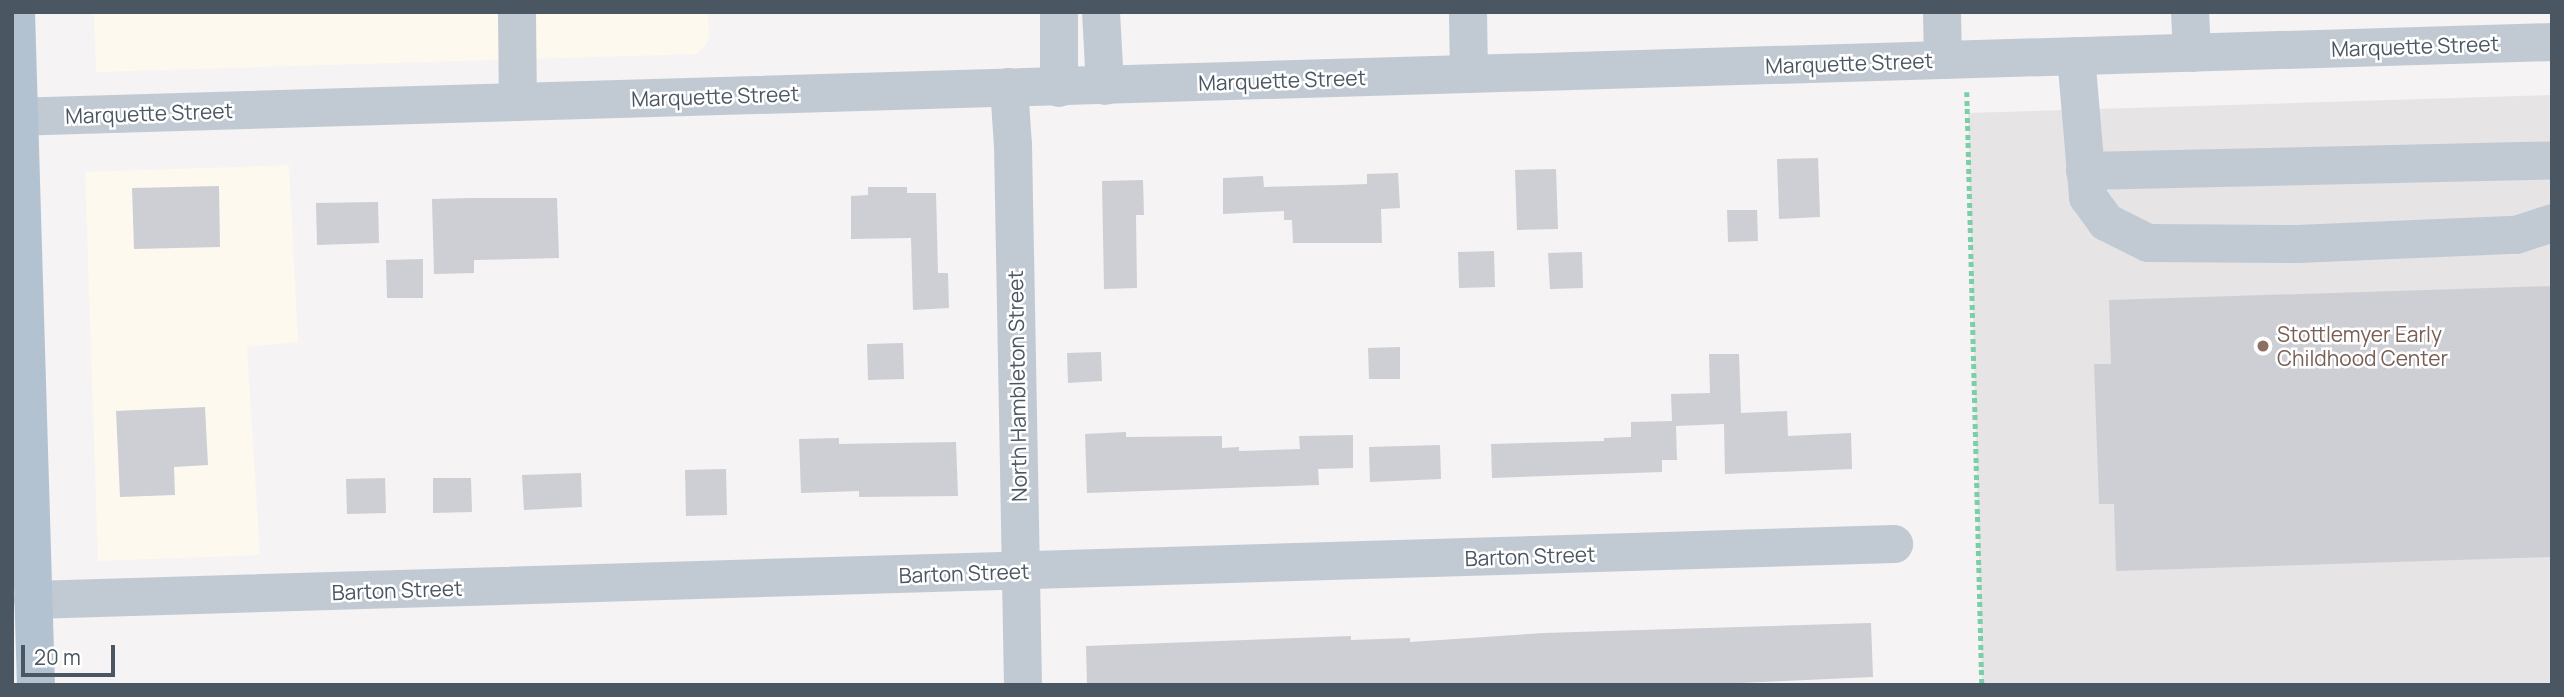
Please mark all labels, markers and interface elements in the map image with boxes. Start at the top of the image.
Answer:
street label: Marquette Street [2331,30,2499,62]
street label: Marquette Street [1765,47,1933,79]
street label: Marquette Street [1198,64,1366,96]
street label: Marquette Street [631,80,799,112]
street label: Marquette Street [65,97,233,129]
street label: North Hambleton Street [1002,270,1032,502]
place label: Stottlemyer Early Childhood Center [2277,321,2448,371]
marker: Stottlemyer Early Childhood Center [2255,338,2271,354]
street label: Barton Street [1464,541,1596,571]
street label: Barton Street [898,558,1030,588]
street label: Barton Street [331,575,463,605]
scale bar [24,630,119,674]
text: 20 m [34,643,81,671]

